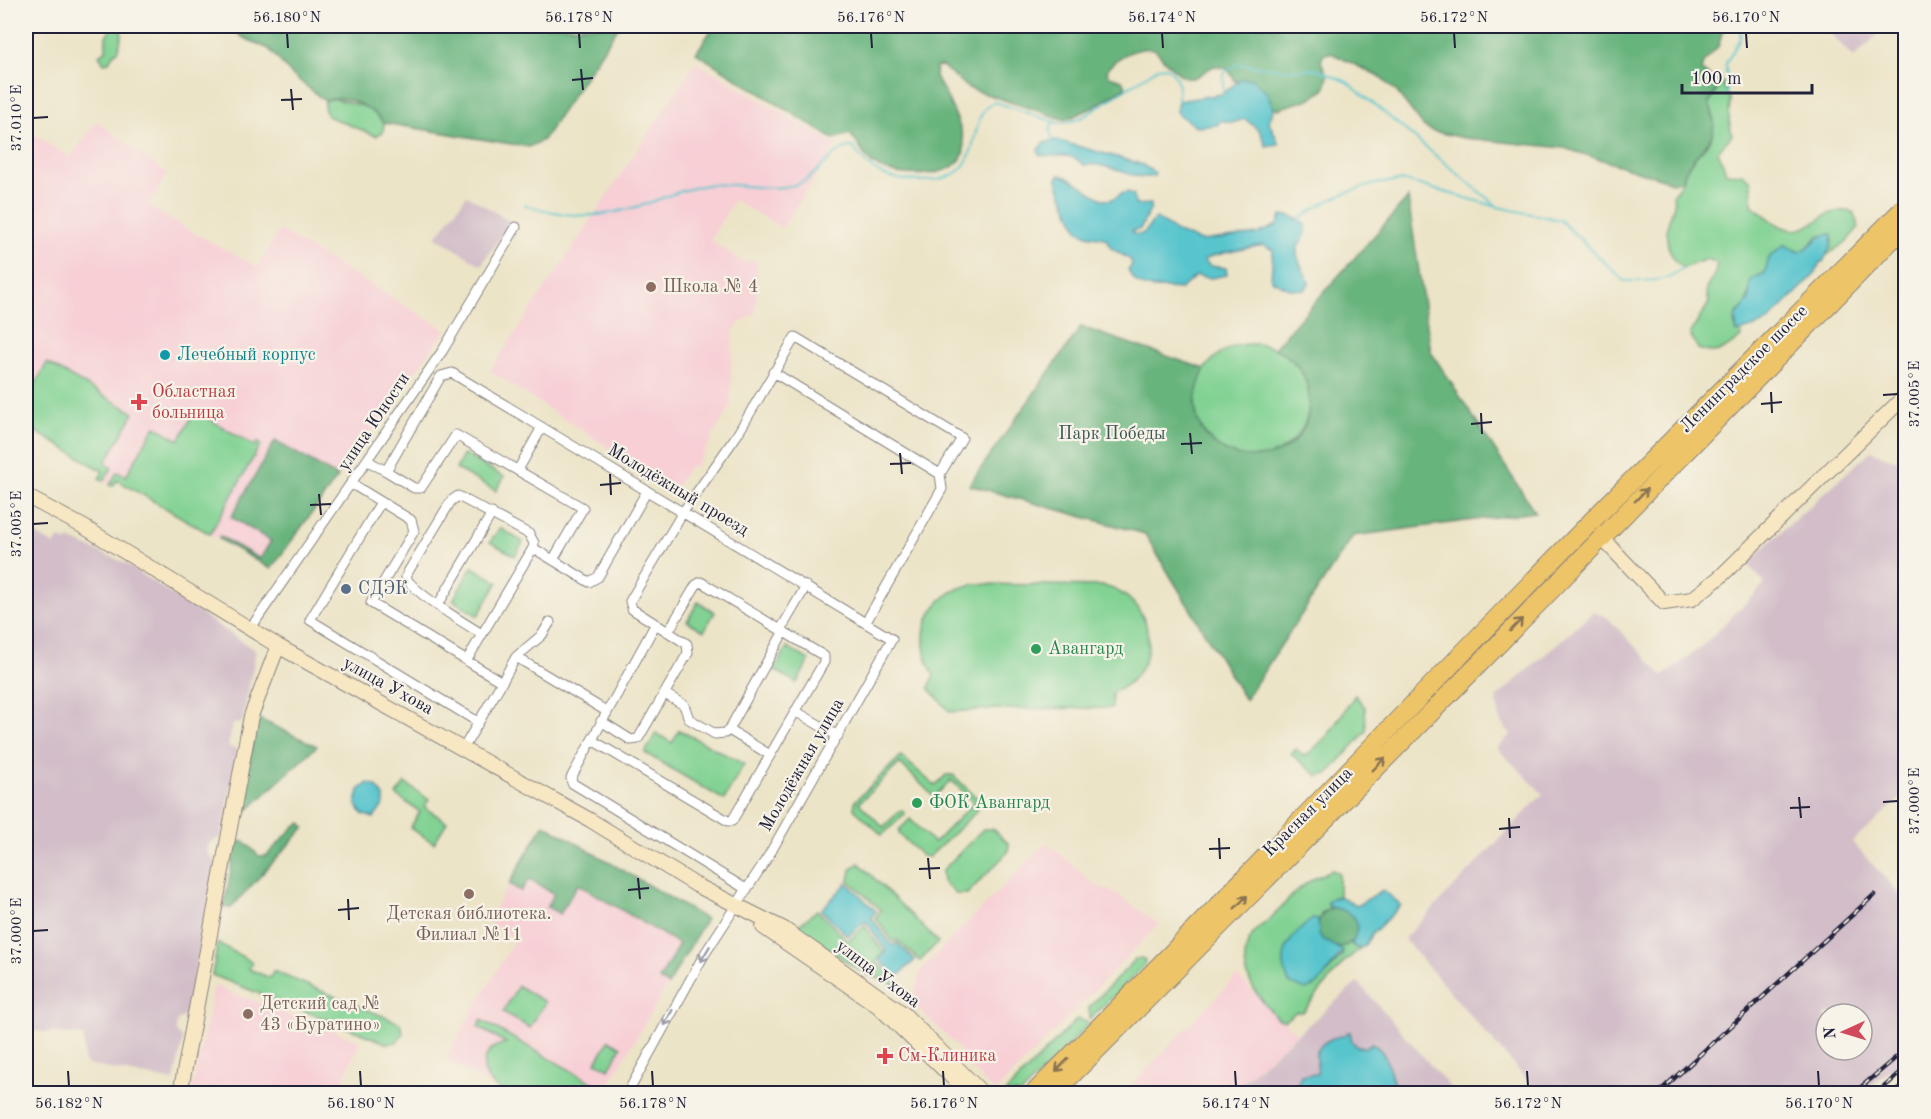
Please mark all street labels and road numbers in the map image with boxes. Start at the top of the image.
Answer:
street label: Ленинградское шоссе [1677,302,1811,436]
street label: улица Юности [335,370,413,474]
street label: Молодёжный проезд [604,441,752,539]
street label: улица Ухова [340,654,436,718]
street label: Молодёжная улица [757,695,848,835]
street label: Красная улица [1260,764,1356,860]
street label: улица Ухова [833,937,924,1011]

